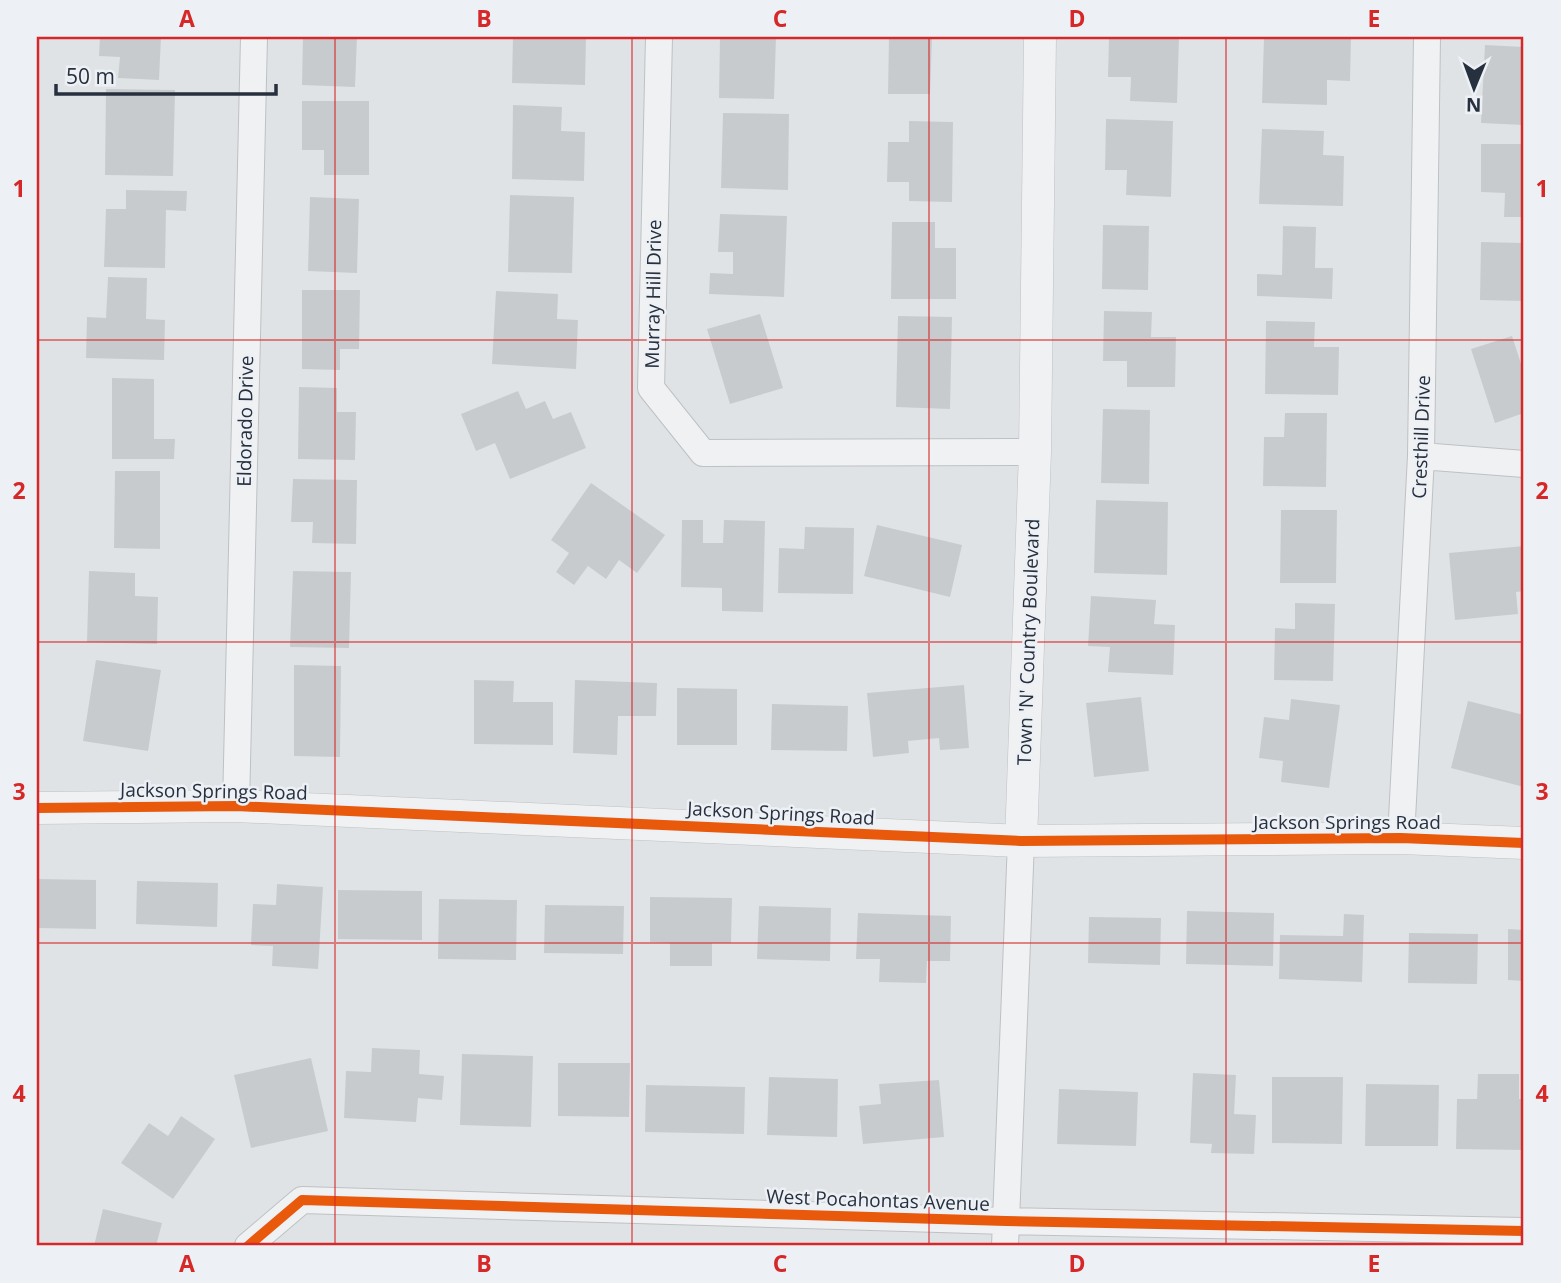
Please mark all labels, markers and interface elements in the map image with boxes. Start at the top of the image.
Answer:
text: A [179,2,195,34]
text: B [476,2,492,34]
text: C [773,2,787,34]
text: D [1068,2,1086,34]
text: E [1368,2,1380,34]
scale bar [56,52,276,96]
north arrow [1438,52,1508,122]
text: 50 m [66,62,115,90]
text: N [1466,92,1482,118]
text: 1 [12,172,26,204]
text: 1 [1535,172,1549,204]
street label: Murray Hill Drive [639,219,667,369]
street label: Eldorado Drive [231,355,259,487]
street label: Cresthill Drive [1406,375,1436,499]
text: 2 [12,474,26,506]
text: 2 [1535,474,1549,506]
street label: Town 'N' Country Boulevard [1011,518,1045,766]
text: 3 [12,775,26,807]
text: 3 [1535,775,1549,807]
street label: Jackson Springs Road [118,776,308,806]
street label: Jackson Springs Road [685,795,875,831]
street label: Jackson Springs Road [1251,809,1441,835]
text: 4 [12,1077,26,1109]
text: 4 [1535,1077,1549,1109]
street label: West Pocahontas Avenue [766,1183,990,1217]
text: A [179,1247,195,1279]
text: B [476,1247,492,1279]
text: C [773,1247,787,1279]
text: D [1068,1247,1086,1279]
text: E [1368,1247,1380,1279]

